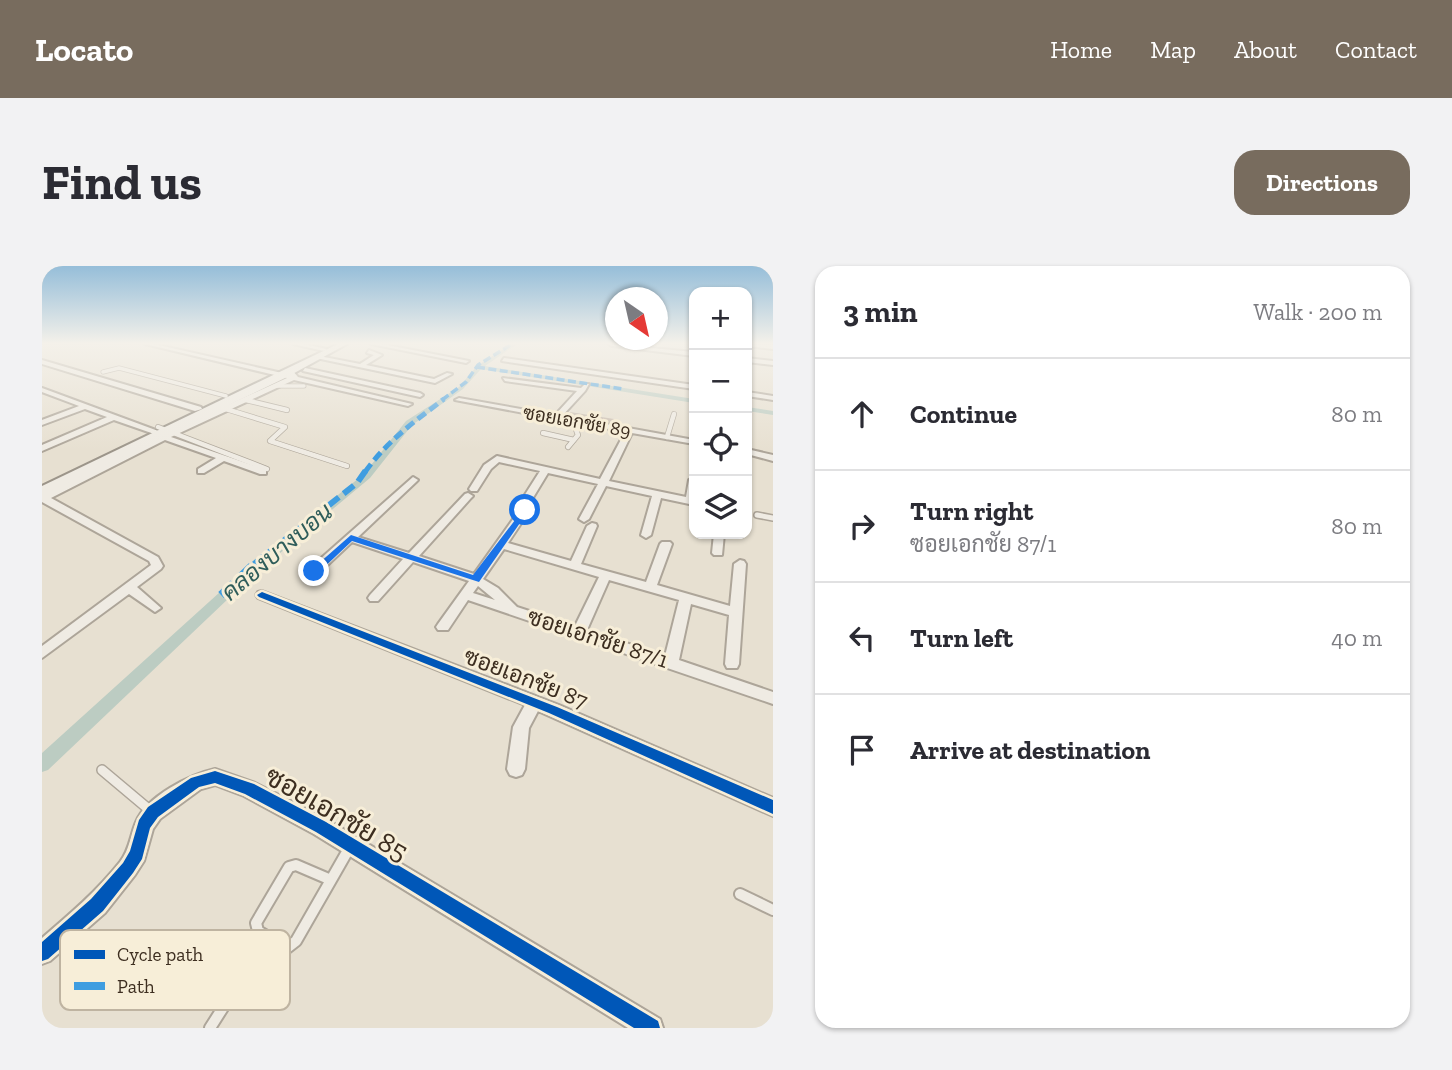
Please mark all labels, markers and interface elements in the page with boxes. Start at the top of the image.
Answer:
text: Locato [35,30,133,69]
text: Home [1050,35,1112,64]
text: Map [1150,35,1196,64]
text: About [1234,35,1297,64]
text: Contact [1335,35,1417,64]
button: Directions [1234,150,1410,215]
text: Find us [42,153,202,212]
north arrow [605,287,668,350]
map controls [689,287,752,539]
button: + [689,287,752,350]
text: 3 min [843,294,918,330]
text: Walk · 200 m [1253,298,1382,326]
button: − [689,350,752,413]
icon: ahead [843,395,881,433]
text: Continue [910,398,1017,430]
text: 80 m [1331,400,1382,428]
street label: ซอยเอกชัย 89 [521,401,632,442]
button: locate [689,413,752,476]
button: layers [689,476,752,539]
route start [509,494,540,525]
text: Turn right [910,495,1033,527]
water label: คลองบางบอน [215,497,338,607]
icon: right [843,507,881,545]
text: 80 m [1331,512,1382,540]
text: ซอยเอกชัย 87/1 [910,530,1056,558]
route end [298,555,329,586]
street label: ซอยเอกชัย 87/1 [524,602,672,674]
icon: left [843,619,881,657]
text: Turn left [910,622,1013,654]
text: 40 m [1331,624,1382,652]
street label: ซอยเอกชัย 87 [460,642,592,714]
icon: arrive [843,731,881,769]
text: Arrive at destination [910,734,1150,766]
street label: ซอยเอกชัย 85 [259,757,415,868]
legend [60,930,290,1010]
text: Cycle path [117,943,203,966]
text: Path [117,975,155,998]

